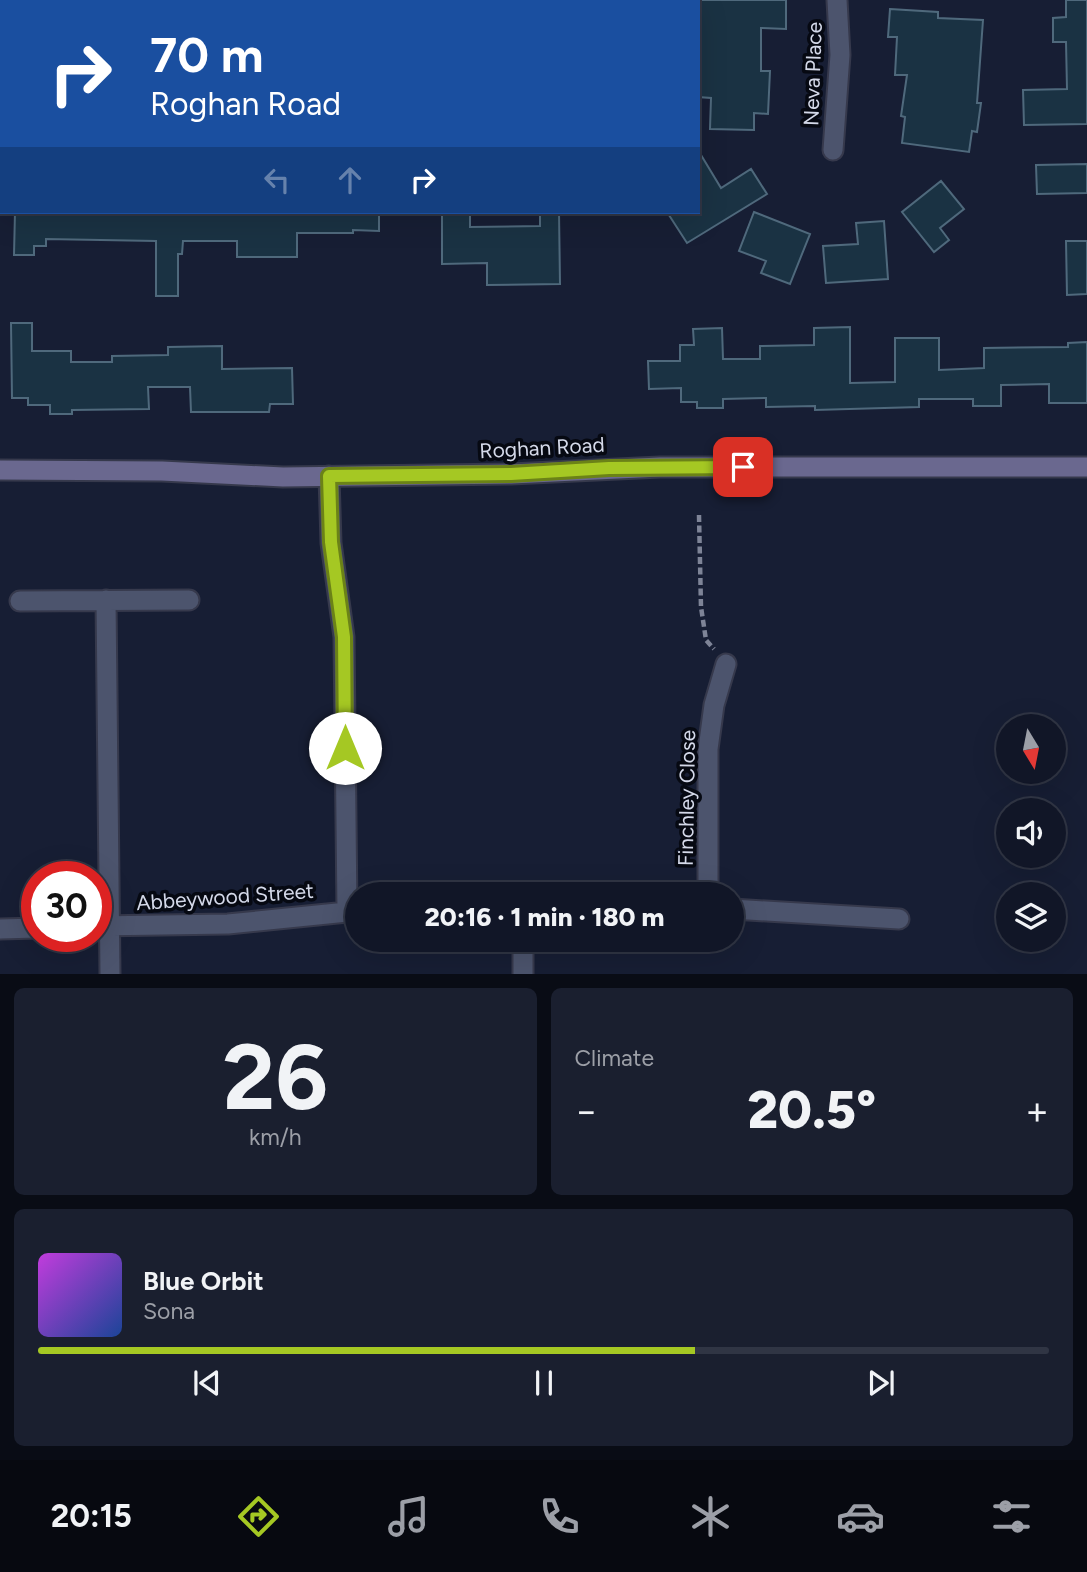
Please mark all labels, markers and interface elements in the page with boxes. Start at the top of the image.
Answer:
street label: Neva Place [798,21,827,127]
text: 70 m [150,25,263,84]
icon: right [35,28,126,119]
text: Roghan Road [150,85,341,123]
icon: left [258,161,296,199]
icon: ahead [331,161,369,199]
icon: right [404,161,442,199]
street label: Roghan Road [479,432,605,463]
pin [713,437,773,497]
icon: arrive [724,448,762,486]
position arrow [308,711,382,785]
north arrow [996,714,1066,784]
map controls [996,714,1066,952]
street label: Finchley Close [673,730,700,866]
button: sound [996,798,1066,868]
speed limit sign: 30 [21,861,112,952]
street label: Abbeywood Street [135,878,315,915]
button: layers [996,882,1066,952]
text: 20:16 · 1 min · 180 m [424,901,665,933]
text: 26 [223,1023,328,1132]
text: Climate [575,1044,654,1072]
text: 20.5° [747,1079,876,1141]
text: − [575,1088,598,1134]
text: + [1025,1088,1049,1134]
text: km/h [249,1123,302,1151]
text: Blue Orbit [143,1265,264,1297]
text: Sona [143,1297,195,1325]
icon: previous [188,1364,226,1402]
icon: pause [525,1364,563,1402]
icon: next [862,1364,900,1402]
icon: directions [234,1492,283,1541]
icon: music [384,1492,433,1541]
icon: phone [535,1492,584,1541]
icon: climate [686,1492,735,1541]
icon: car [836,1492,885,1541]
icon: filters [987,1492,1036,1541]
text: 20:15 [51,1497,132,1535]

